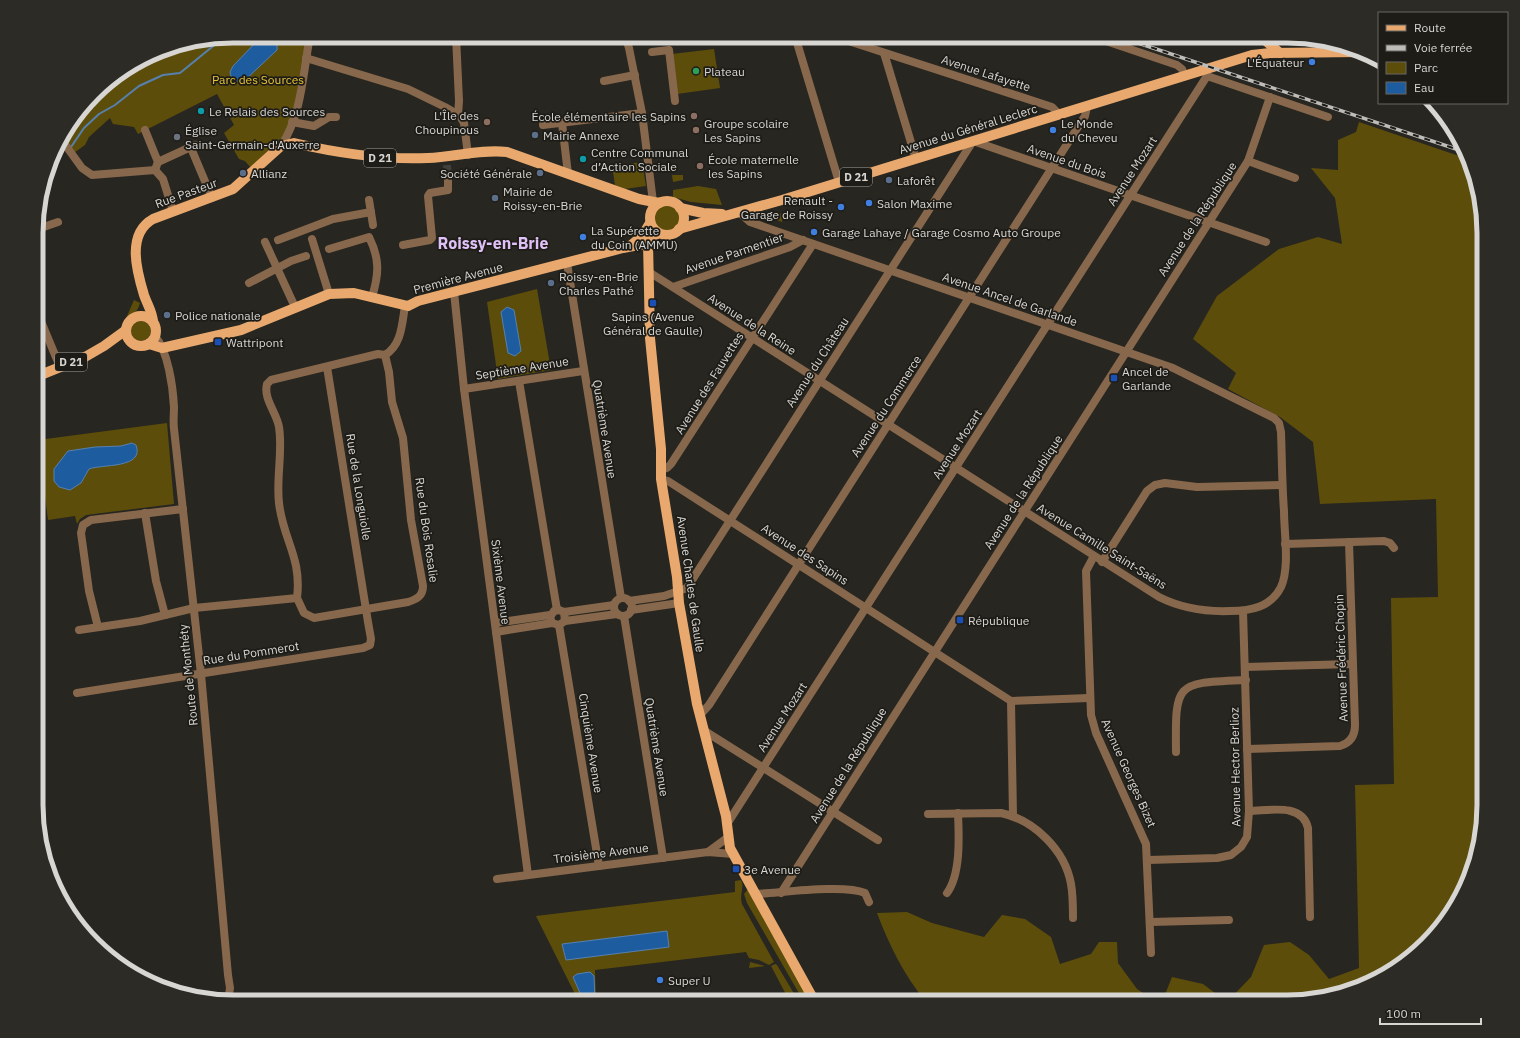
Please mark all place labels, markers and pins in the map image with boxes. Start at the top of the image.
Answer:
place label: L'Équateur [1247,55,1305,70]
marker: L'Équateur [1307,57,1317,67]
place label: Plateau [704,64,745,79]
marker: Plateau [691,66,701,76]
place label: Le Relais des Sources [209,104,325,119]
marker: Le Relais des Sources [196,106,206,116]
place label: L'Île des Choupinous [415,108,479,137]
place label: École élémentaire les Sapins [532,109,686,124]
marker: École élémentaire les Sapins [689,111,699,121]
place label: Groupe scolaire Les Sapins [704,116,789,145]
place label: Le Monde du Cheveu [1061,116,1118,145]
marker: L'Île des Choupinous [482,117,492,127]
place label: Église Saint-Germain-d'Auxerre [185,123,320,152]
marker: Groupe scolaire Les Sapins [691,125,701,135]
marker: Le Monde du Cheveu [1048,125,1058,135]
place label: Mairie Annexe [543,128,620,143]
marker: Mairie Annexe [530,130,540,140]
marker: Église Saint-Germain-d'Auxerre [172,132,182,142]
place label: Centre Communal d’Action Sociale [591,145,688,174]
place label: École maternelle les Sapins [708,152,799,181]
marker: Centre Communal d’Action Sociale [578,154,588,164]
marker: École maternelle les Sapins [695,161,705,171]
place label: Allianz [251,166,287,181]
place label: Société Générale [440,166,532,181]
marker: Allianz [238,168,248,178]
marker: Société Générale [535,168,545,178]
place label: Laforêt [897,173,935,188]
marker: Laforêt [884,175,894,185]
place label: Mairie de Roissy-en-Brie [503,184,583,213]
marker: Mairie de Roissy-en-Brie [490,193,500,203]
place label: Renault - Garage de Roissy [741,193,833,222]
place label: Salon Maxime [877,196,953,211]
marker: Salon Maxime [864,198,874,208]
marker: Renault - Garage de Roissy [836,202,846,212]
place label: La Supérette du Coin (AMMU) [591,223,678,252]
place label: Garage Lahaye / Garage Cosmo Auto Groupe [822,225,1061,240]
marker: Garage Lahaye / Garage Cosmo Auto Groupe [809,227,819,237]
marker: La Supérette du Coin (AMMU) [578,232,588,242]
place label: Roissy-en-Brie Charles Pathé [559,269,639,298]
marker: Roissy-en-Brie Charles Pathé [546,278,556,288]
marker: Sapins (Avenue Général de Gaulle) [648,298,658,308]
place label: Police nationale [175,308,261,323]
place label: Sapins (Avenue Général de Gaulle) [603,309,703,338]
marker: Police nationale [162,310,172,320]
place label: Wattripont [226,335,283,350]
marker: Wattripont [213,337,223,347]
place label: Ancel de Garlande [1122,364,1172,393]
marker: Ancel de Garlande [1109,373,1119,383]
place label: République [968,613,1030,628]
marker: République [955,615,965,625]
place label: 3e Avenue [744,862,801,877]
marker: 3e Avenue [731,864,741,874]
place label: Super U [668,973,711,988]
marker: Super U [655,975,665,985]

